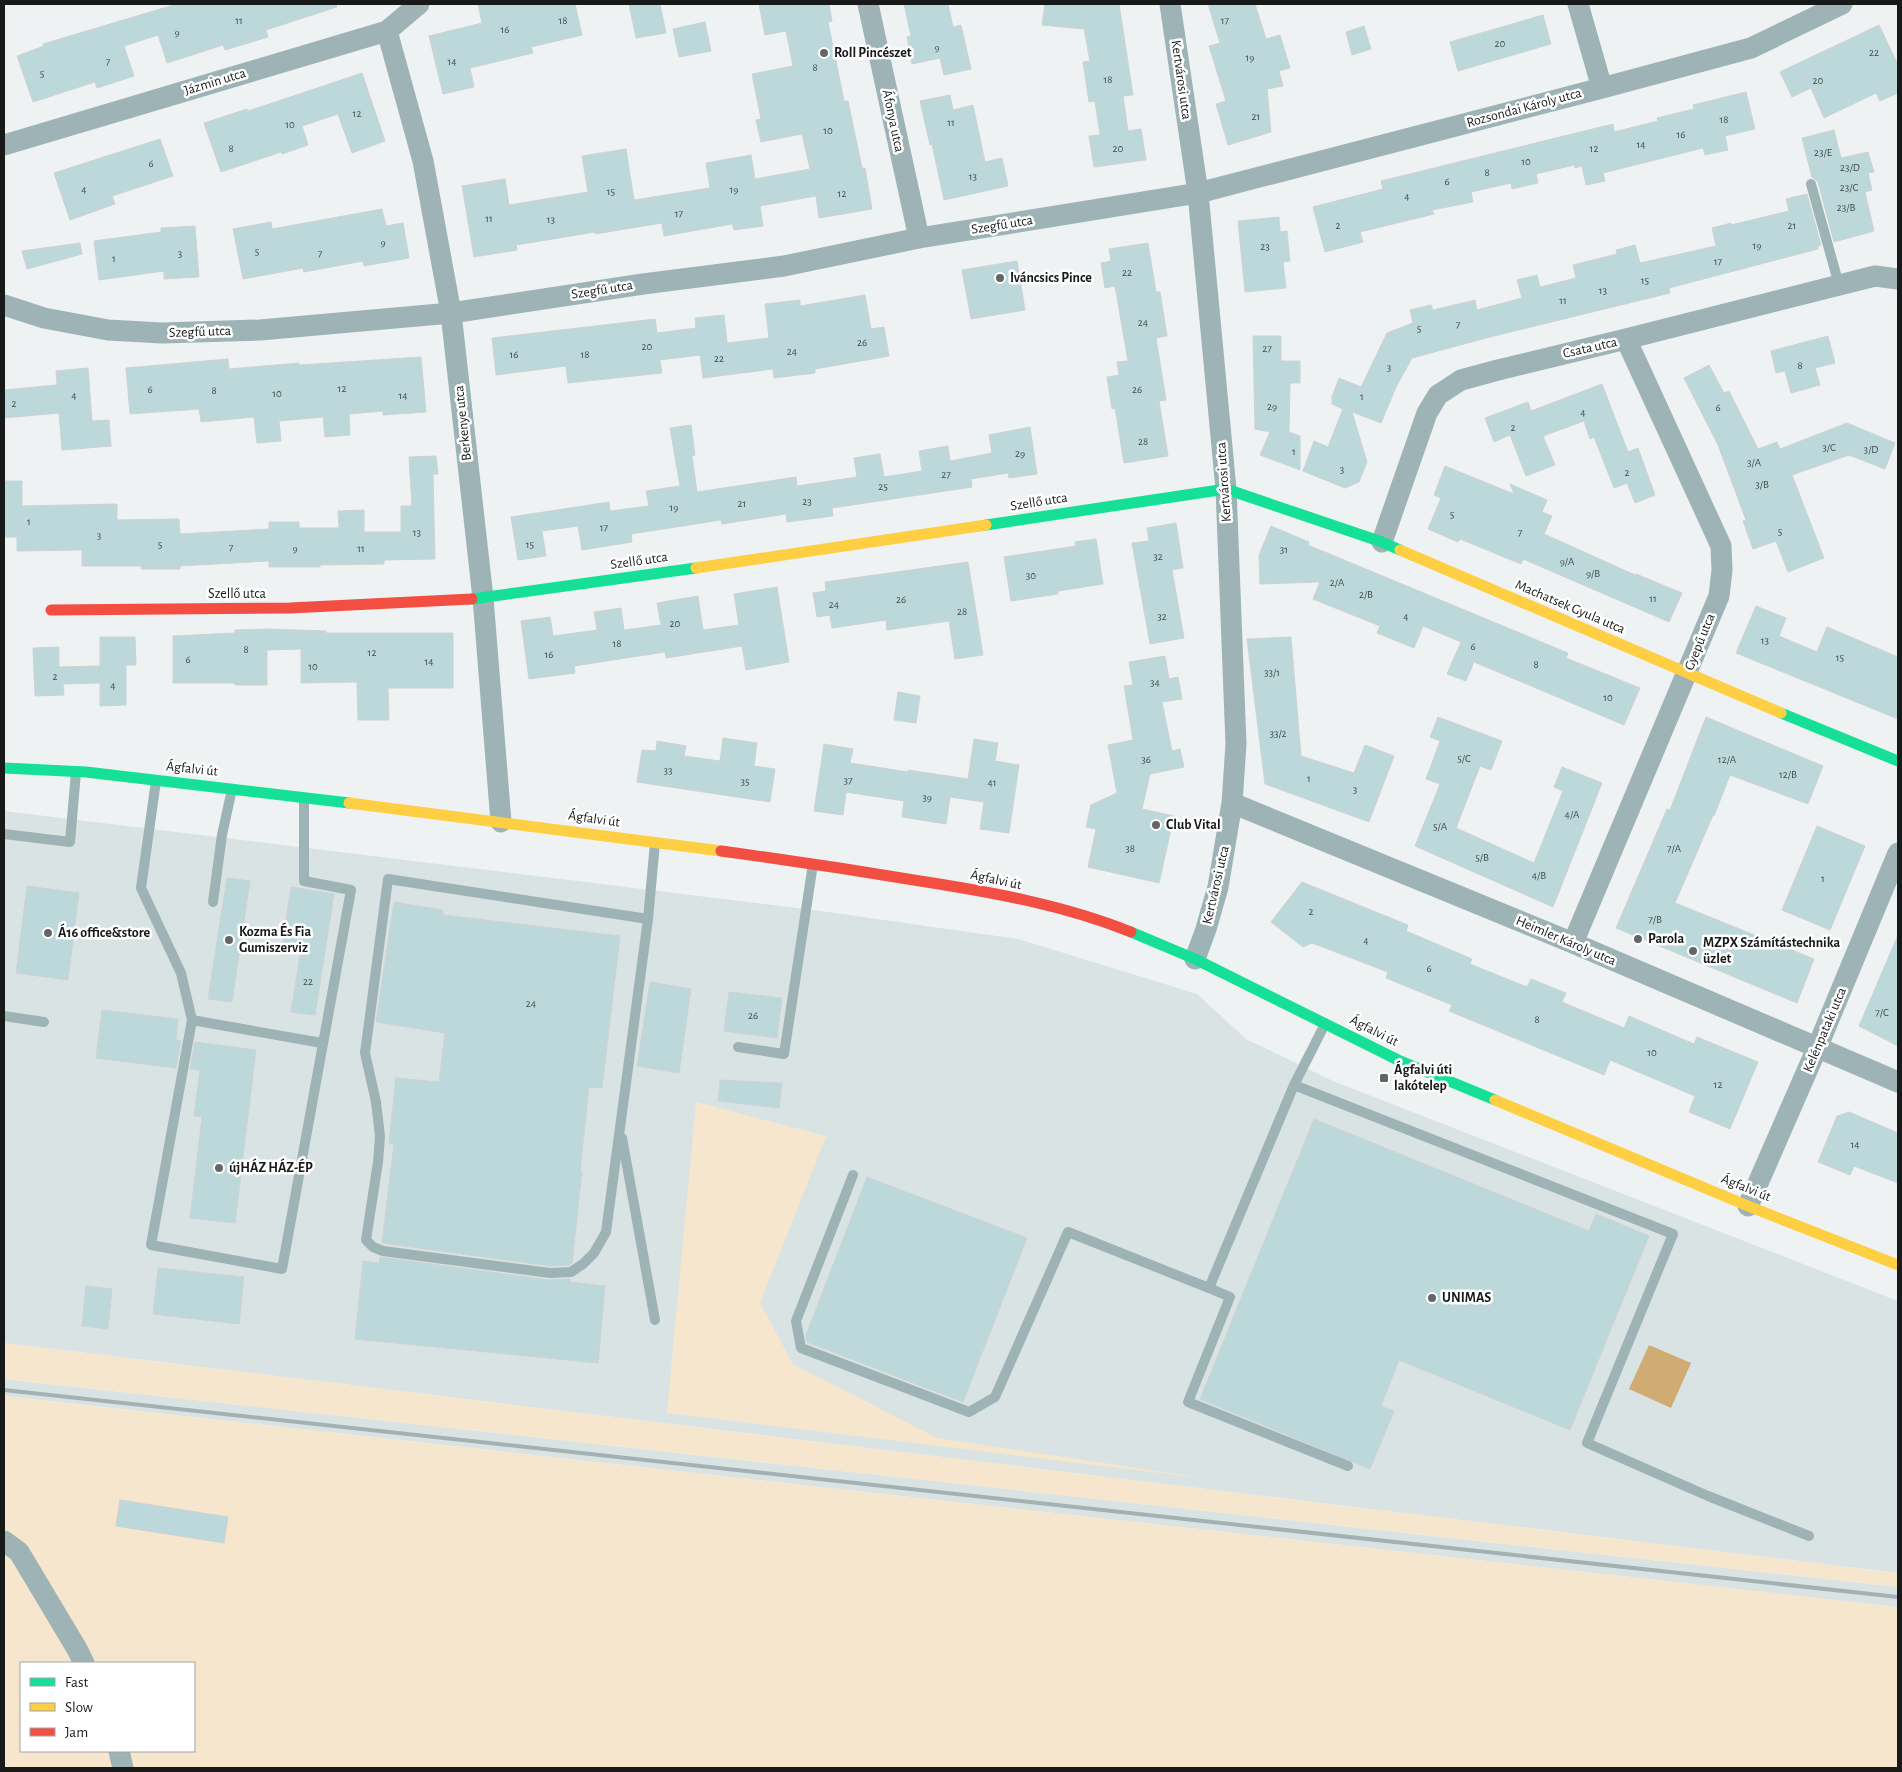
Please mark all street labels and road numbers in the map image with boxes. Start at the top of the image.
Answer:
street label: Kertvárosi utca [1168,39,1194,121]
street label: Jázmin utca [183,66,248,98]
street label: Rozsondai Károly utca [1465,86,1583,130]
street label: Áfonya utca [880,88,909,154]
street label: Szegfű utca [970,213,1034,237]
street label: Szegfű utca [570,278,634,302]
street label: Szegfű utca [169,324,232,340]
street label: Csata utca [1561,335,1619,361]
street label: Berkenye utca [452,384,474,461]
street label: Kertvárosi utca [1214,441,1234,522]
street label: Szellő utca [1009,490,1069,513]
street label: Szellő utca [609,550,669,572]
street label: Machatsek Gyula utca [1513,578,1627,637]
street label: Szellő utca [208,587,266,601]
street label: Gyepű utca [1682,611,1718,672]
street label: Ágfalvi út [165,756,219,779]
street label: Ágfalvi út [567,805,622,830]
street label: Kertvárosi utca [1200,844,1232,926]
street label: Ágfalvi út [969,865,1024,892]
street label: Heimler Károly utca [1514,914,1619,969]
street label: Kelénpataki utca [1801,985,1849,1074]
street label: Ágfalvi út [1348,1010,1402,1049]
street label: Ágfalvi út [1719,1169,1774,1204]

